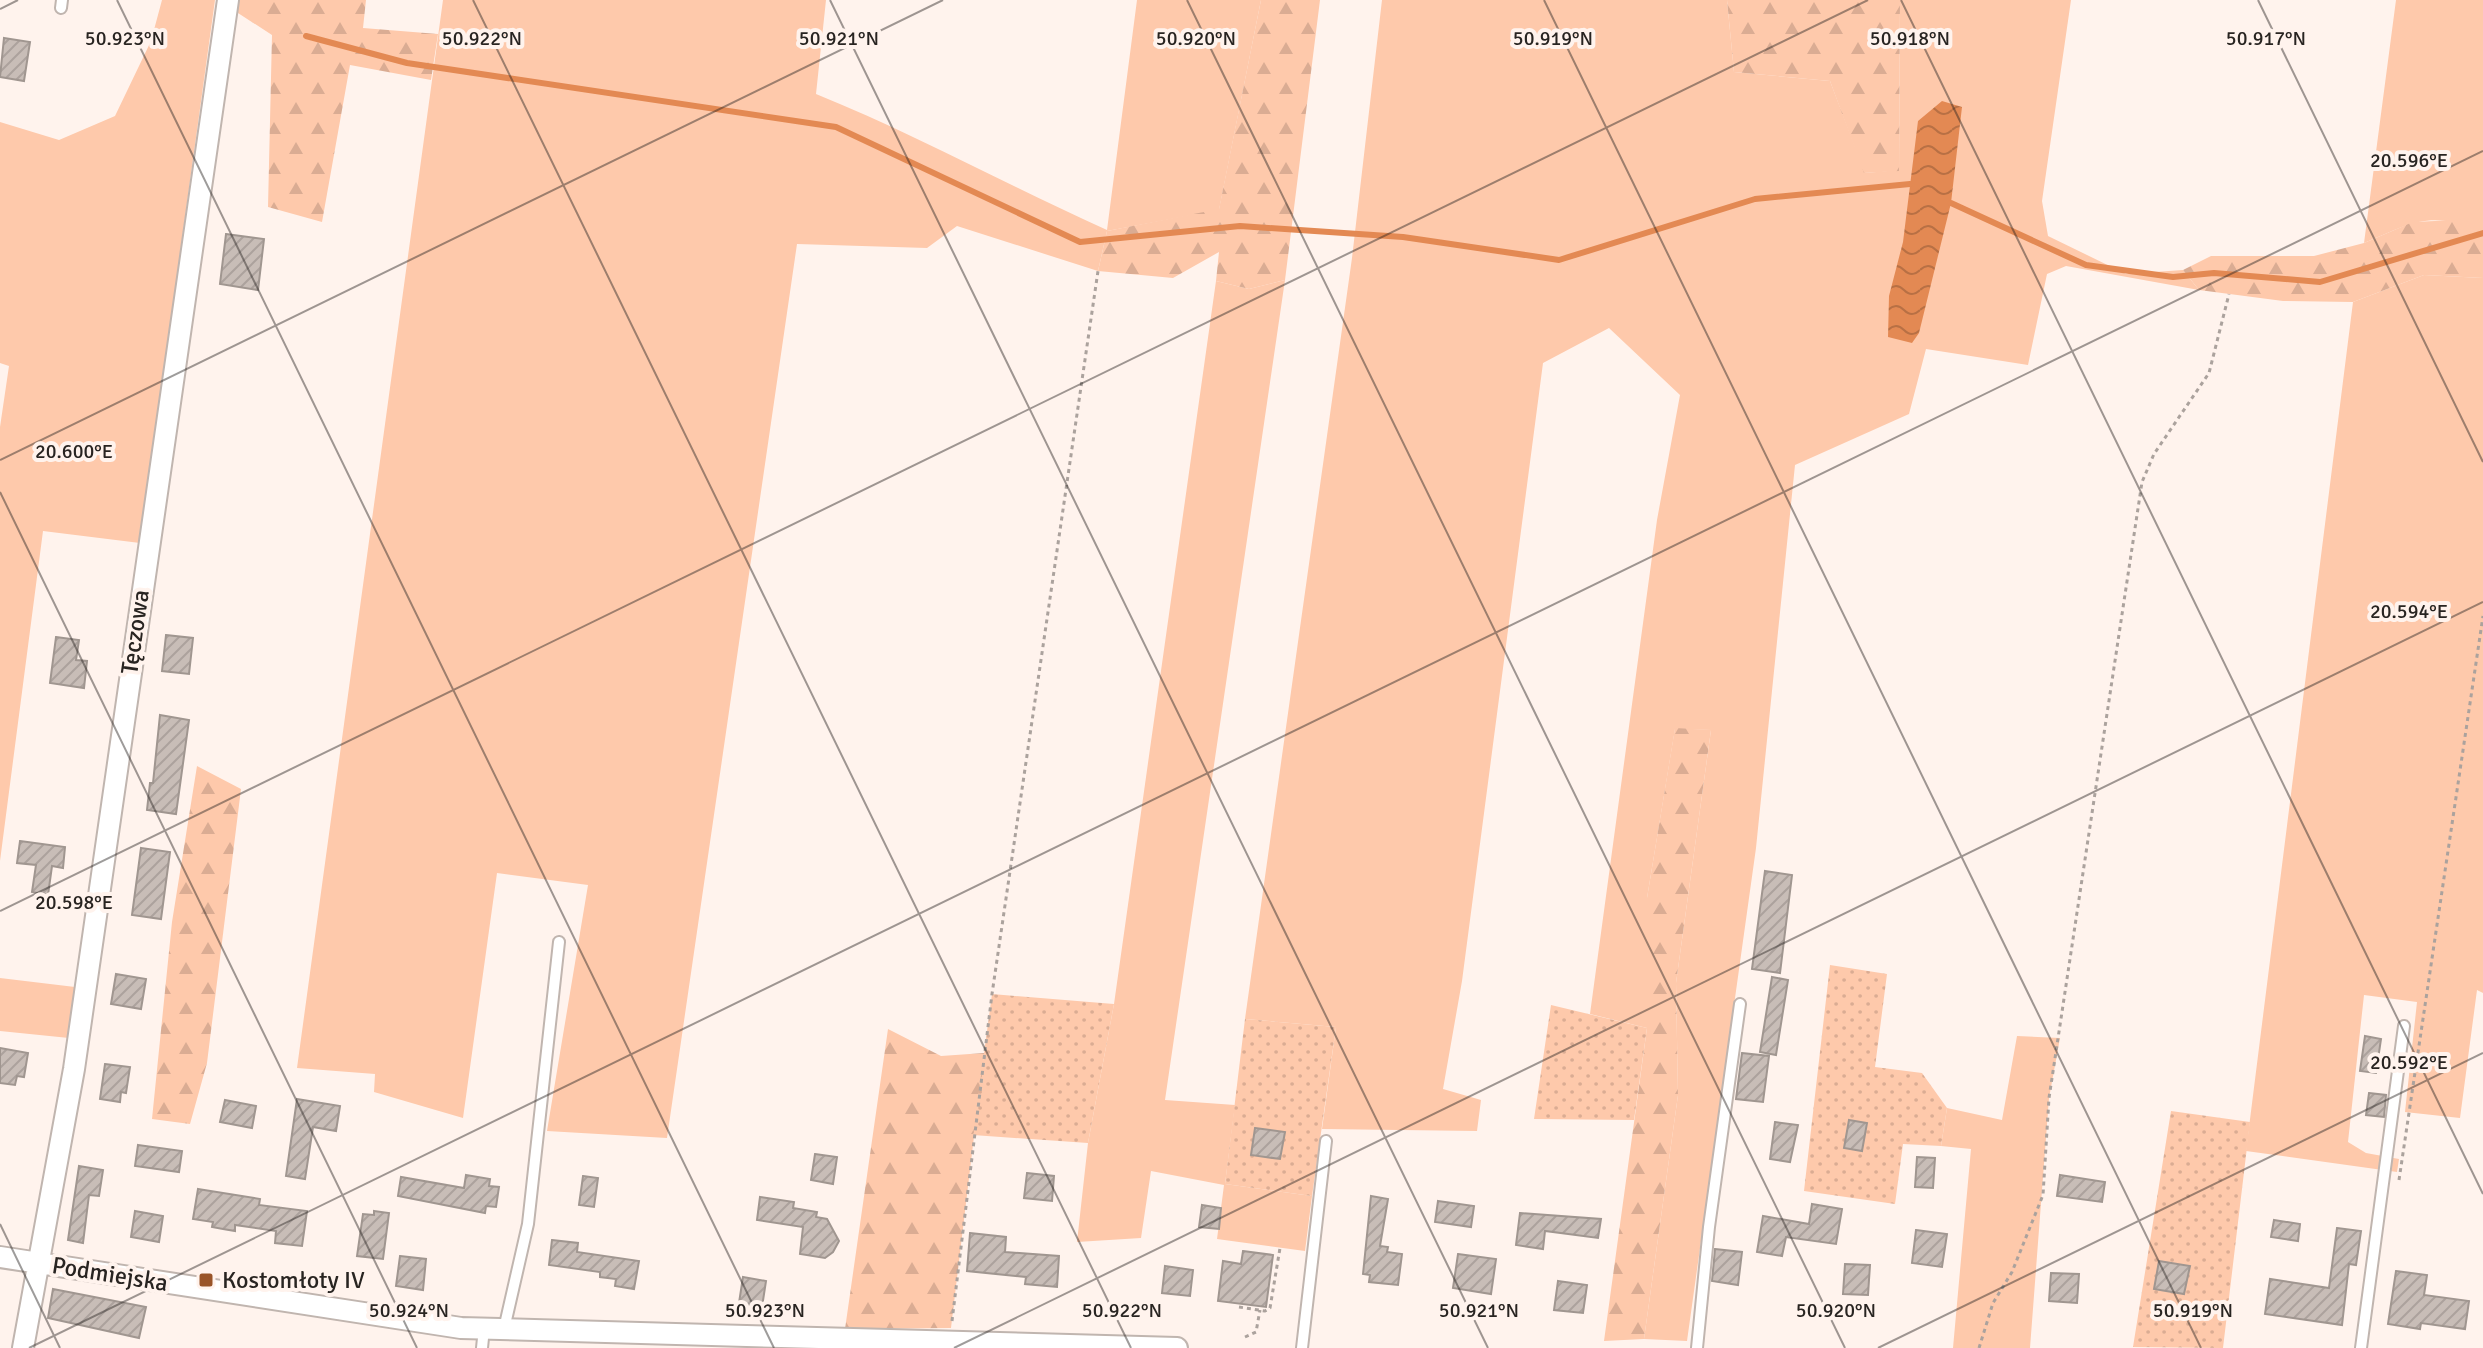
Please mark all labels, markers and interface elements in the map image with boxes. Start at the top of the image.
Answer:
text: 50.923°N [85,26,165,51]
text: 50.922°N [442,26,522,51]
text: 50.921°N [799,26,879,51]
text: 50.920°N [1156,26,1236,51]
text: 50.919°N [1513,26,1593,51]
text: 50.918°N [1870,26,1950,51]
text: 50.917°N [2226,26,2306,51]
text: 20.596°E [2370,148,2448,173]
text: 20.600°E [35,439,113,464]
street label: Tęczowa [114,588,156,676]
text: 20.594°E [2370,599,2448,624]
text: 20.598°E [35,890,113,915]
text: 20.592°E [2370,1050,2448,1075]
street label: Podmiejska [50,1250,170,1298]
place label: Kostomłoty IV [222,1265,365,1295]
marker: Kostomłoty IV [197,1271,215,1289]
text: 50.924°N [369,1298,449,1323]
text: 50.923°N [725,1298,805,1323]
text: 50.922°N [1082,1298,1162,1323]
text: 50.921°N [1439,1298,1519,1323]
text: 50.920°N [1796,1298,1876,1323]
text: 50.919°N [2153,1298,2233,1323]

